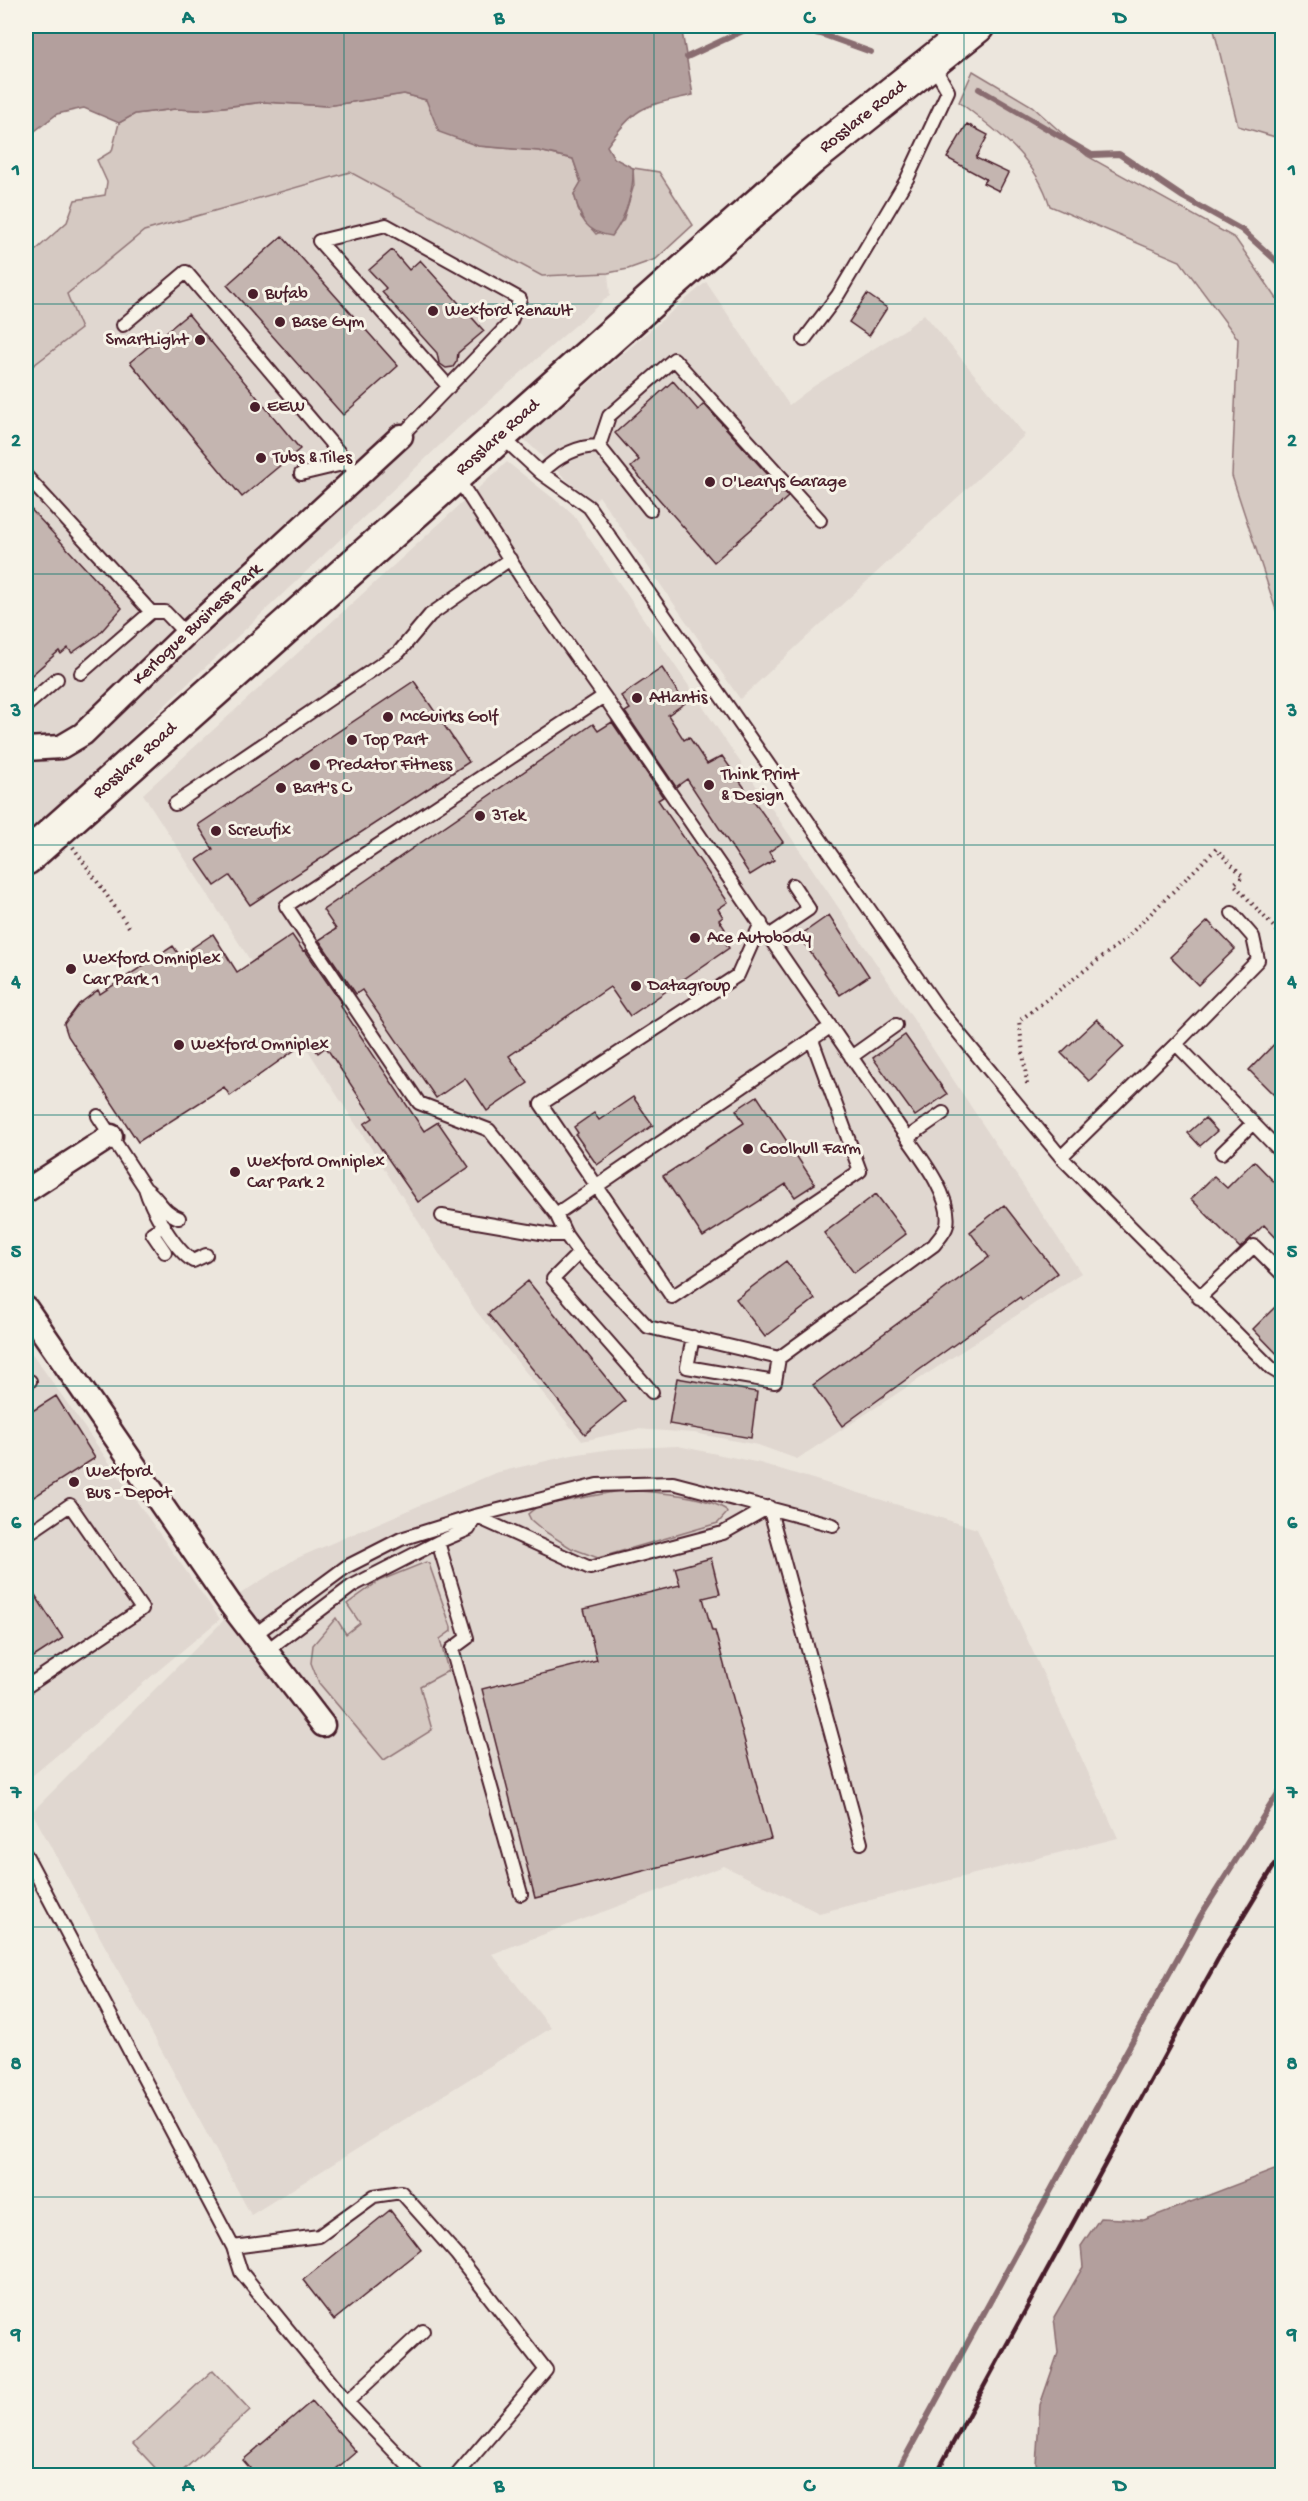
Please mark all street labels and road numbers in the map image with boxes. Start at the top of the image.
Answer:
street label: Rosslare Road [815,75,912,158]
street label: Rosslare Road [451,394,545,480]
street label: Kerlogue Business Park [129,558,268,690]
street label: Rosslare Road [89,717,182,804]

